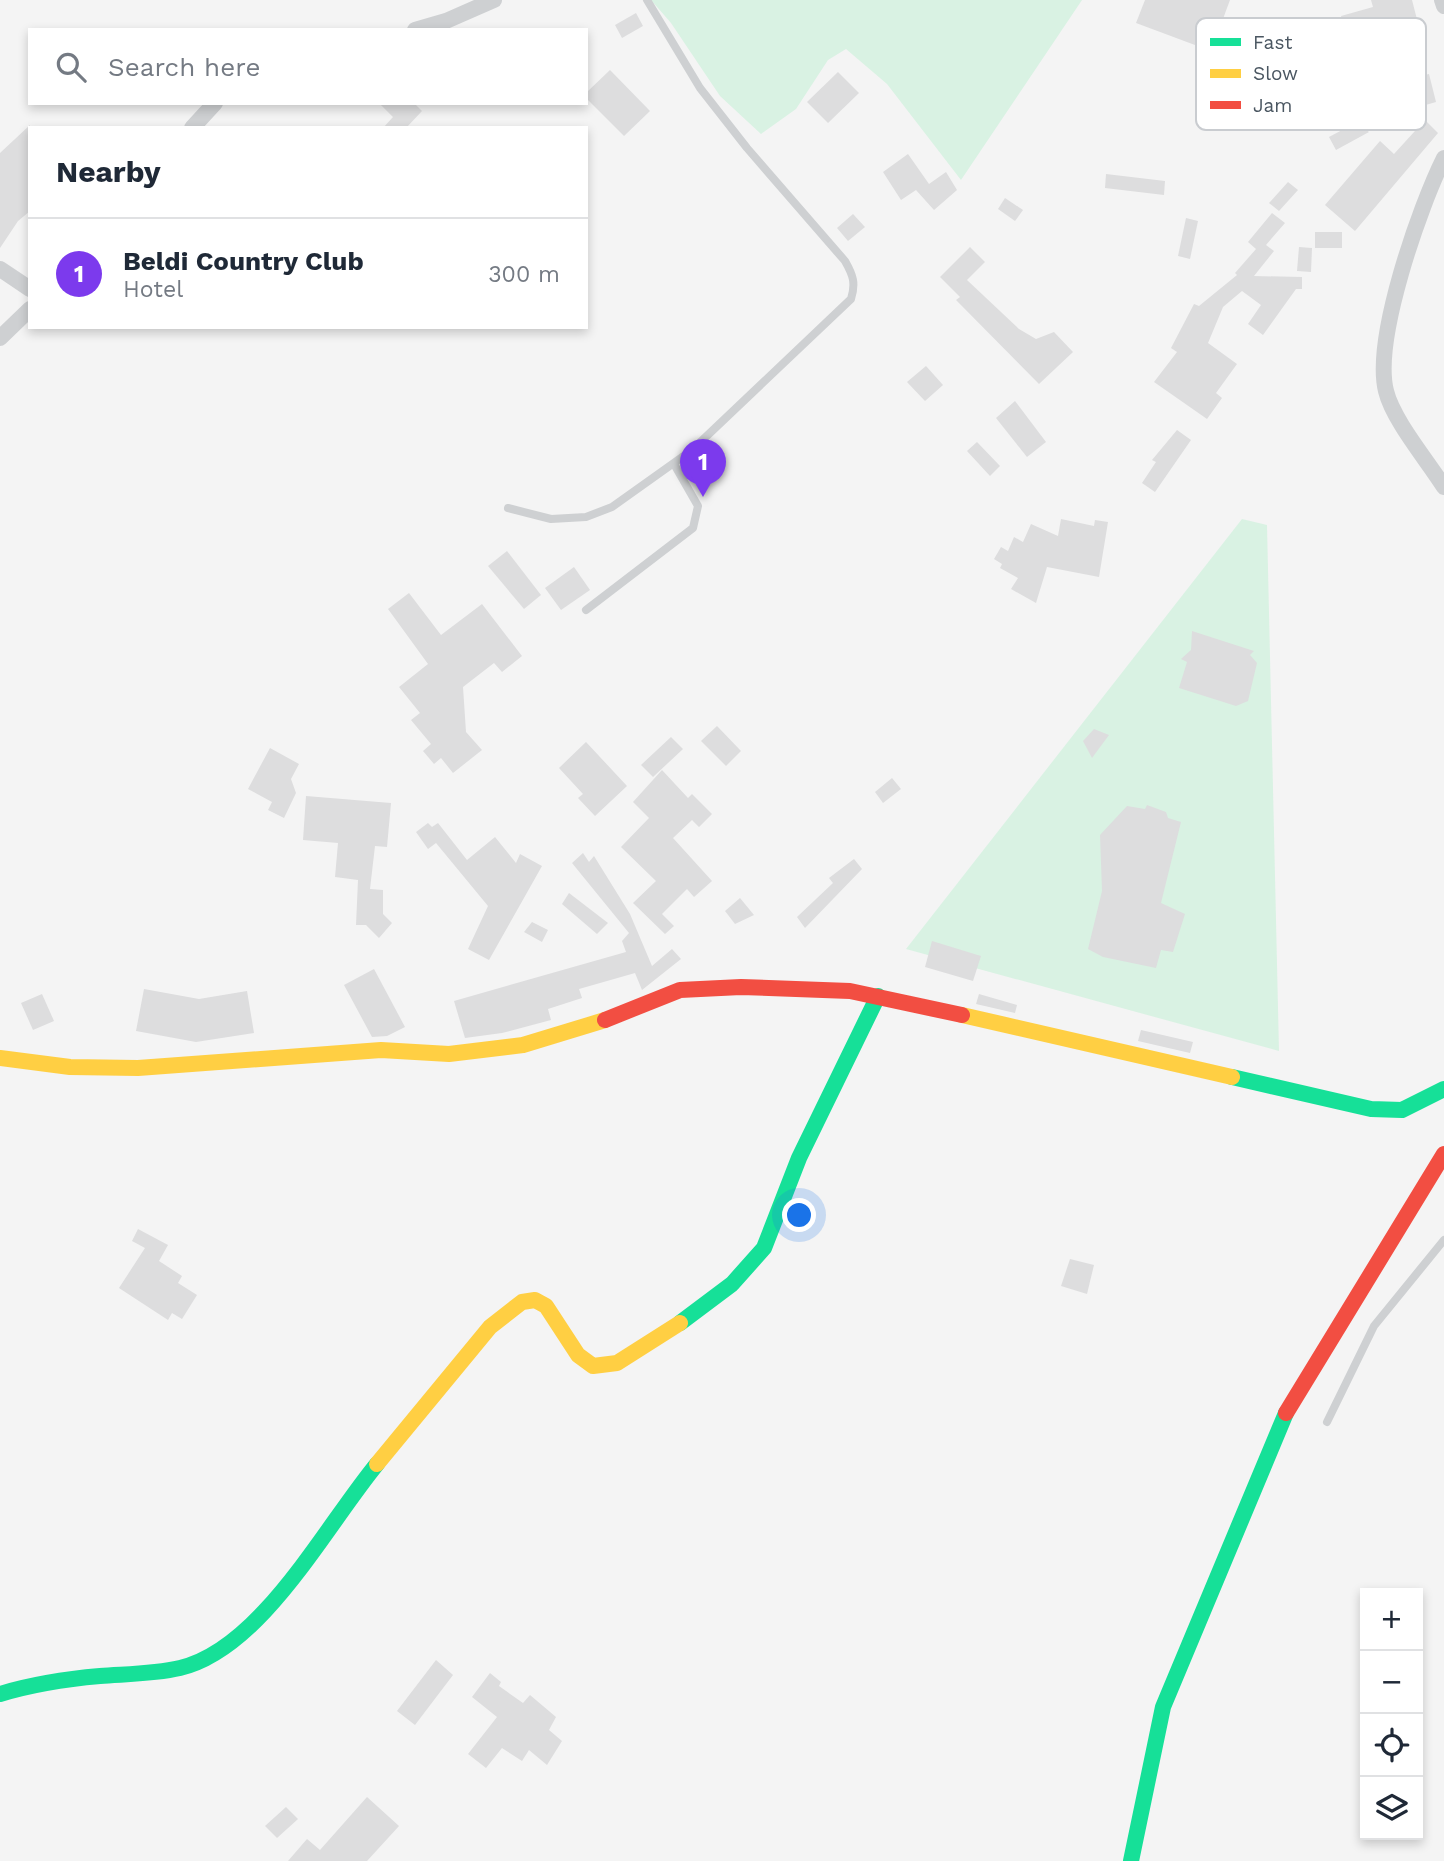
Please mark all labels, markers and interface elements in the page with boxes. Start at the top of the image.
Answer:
legend [1196,18,1426,130]
search box [28,28,588,105]
text: Fast [1253,31,1292,54]
icon: search [52,48,90,86]
text: Search here [108,52,260,82]
text: Slow [1253,62,1298,85]
text: Jam [1253,94,1292,117]
text: Nearby [56,154,161,189]
text: Beldi Country Club [123,246,364,276]
text: 1 [74,261,84,288]
text: 300 m [488,261,560,288]
text: Hotel [123,276,183,303]
pin: 1 [680,439,726,497]
your location [782,1198,816,1232]
map controls [1360,1588,1423,1840]
button: + [1360,1588,1423,1651]
button: − [1360,1651,1423,1714]
button: locate [1360,1714,1423,1777]
button: layers [1360,1777,1423,1840]

